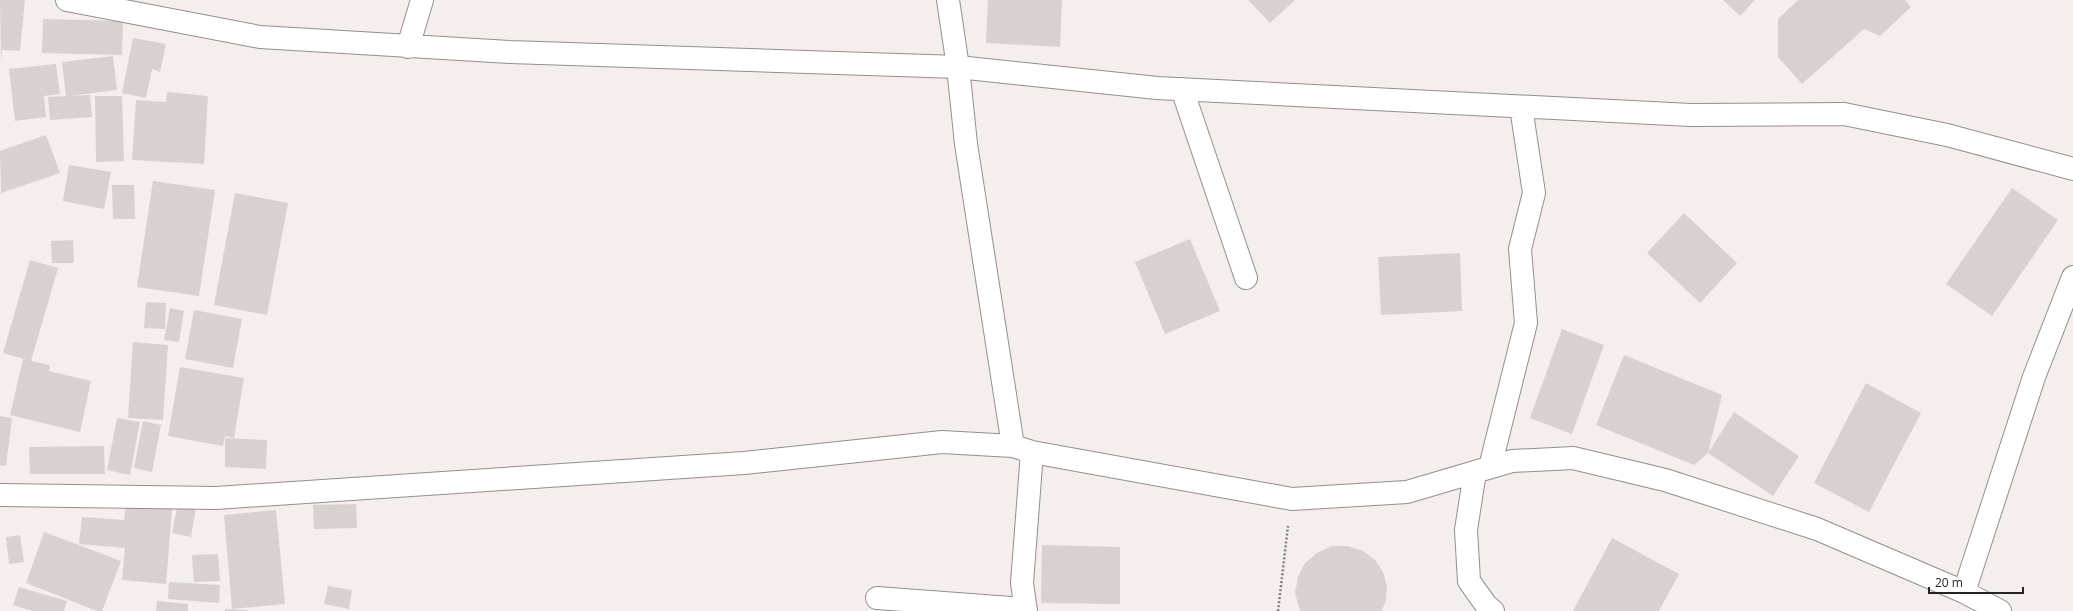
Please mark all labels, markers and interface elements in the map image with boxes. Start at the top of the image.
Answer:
scale bar [1929,569,2023,595]
text: 20 m [1935,574,1963,591]

